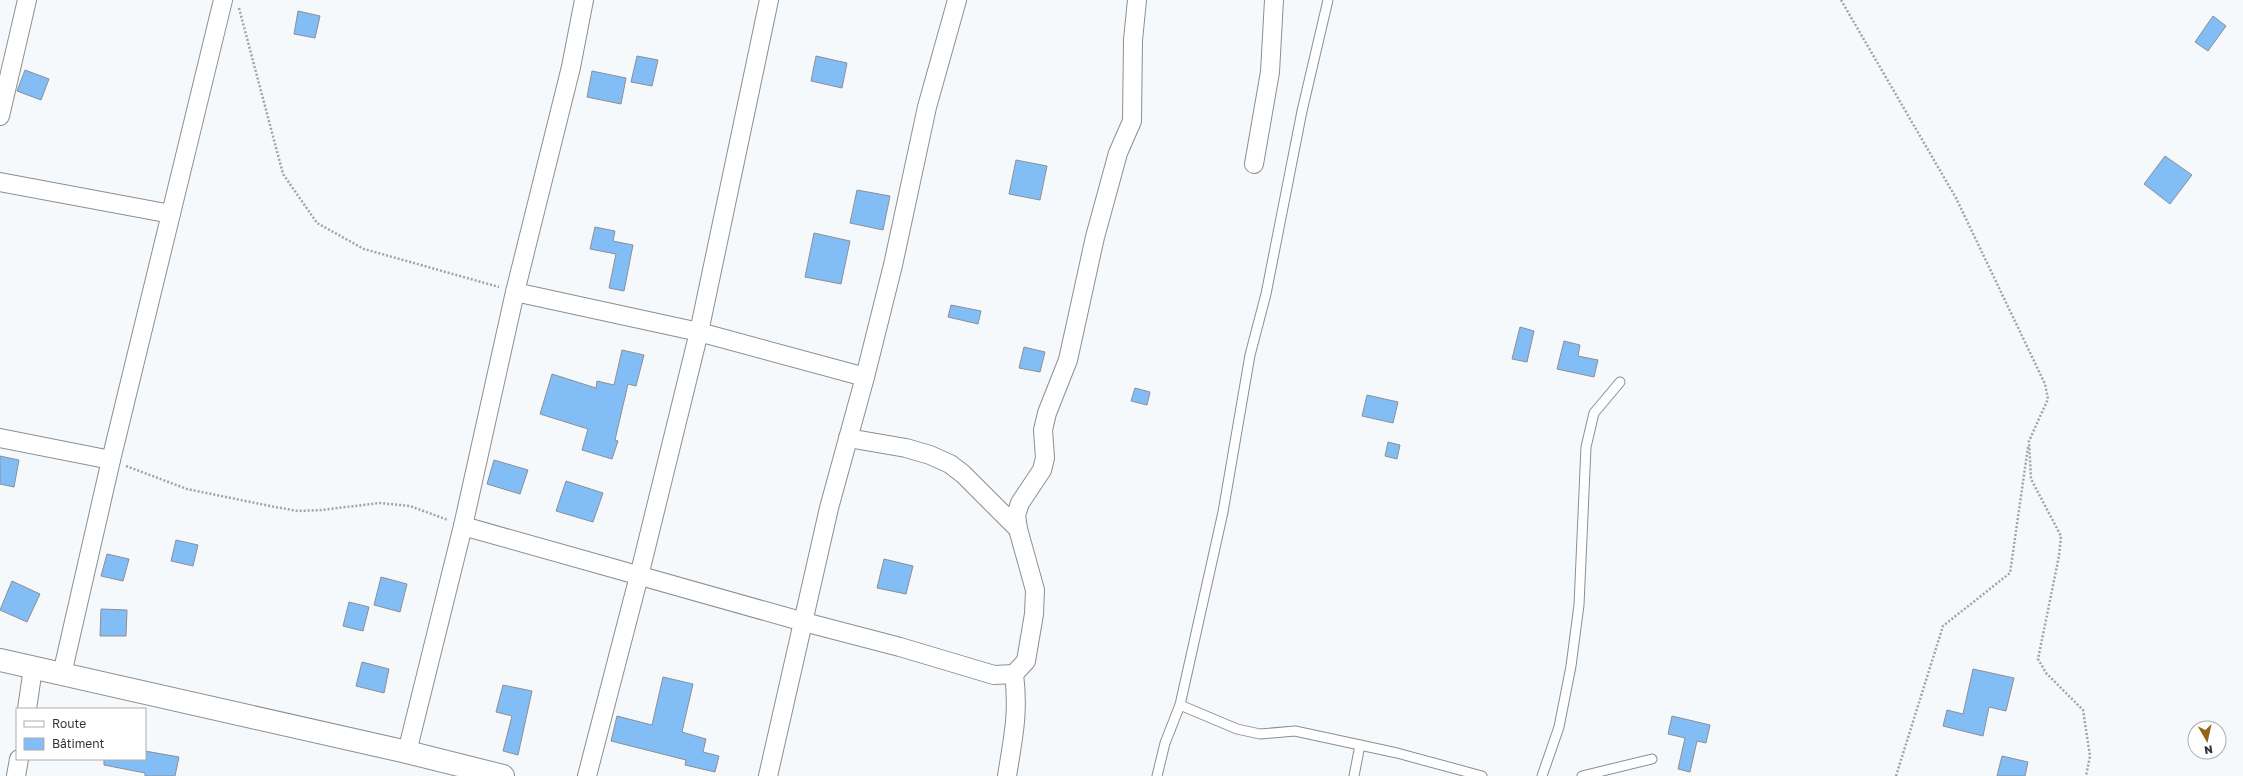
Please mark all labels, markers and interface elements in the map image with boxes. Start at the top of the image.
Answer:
legend [16,708,146,760]
text: Route [52,716,86,731]
north arrow [2187,720,2227,760]
text: Bâtiment [52,736,105,751]
text: N [2203,743,2214,757]

